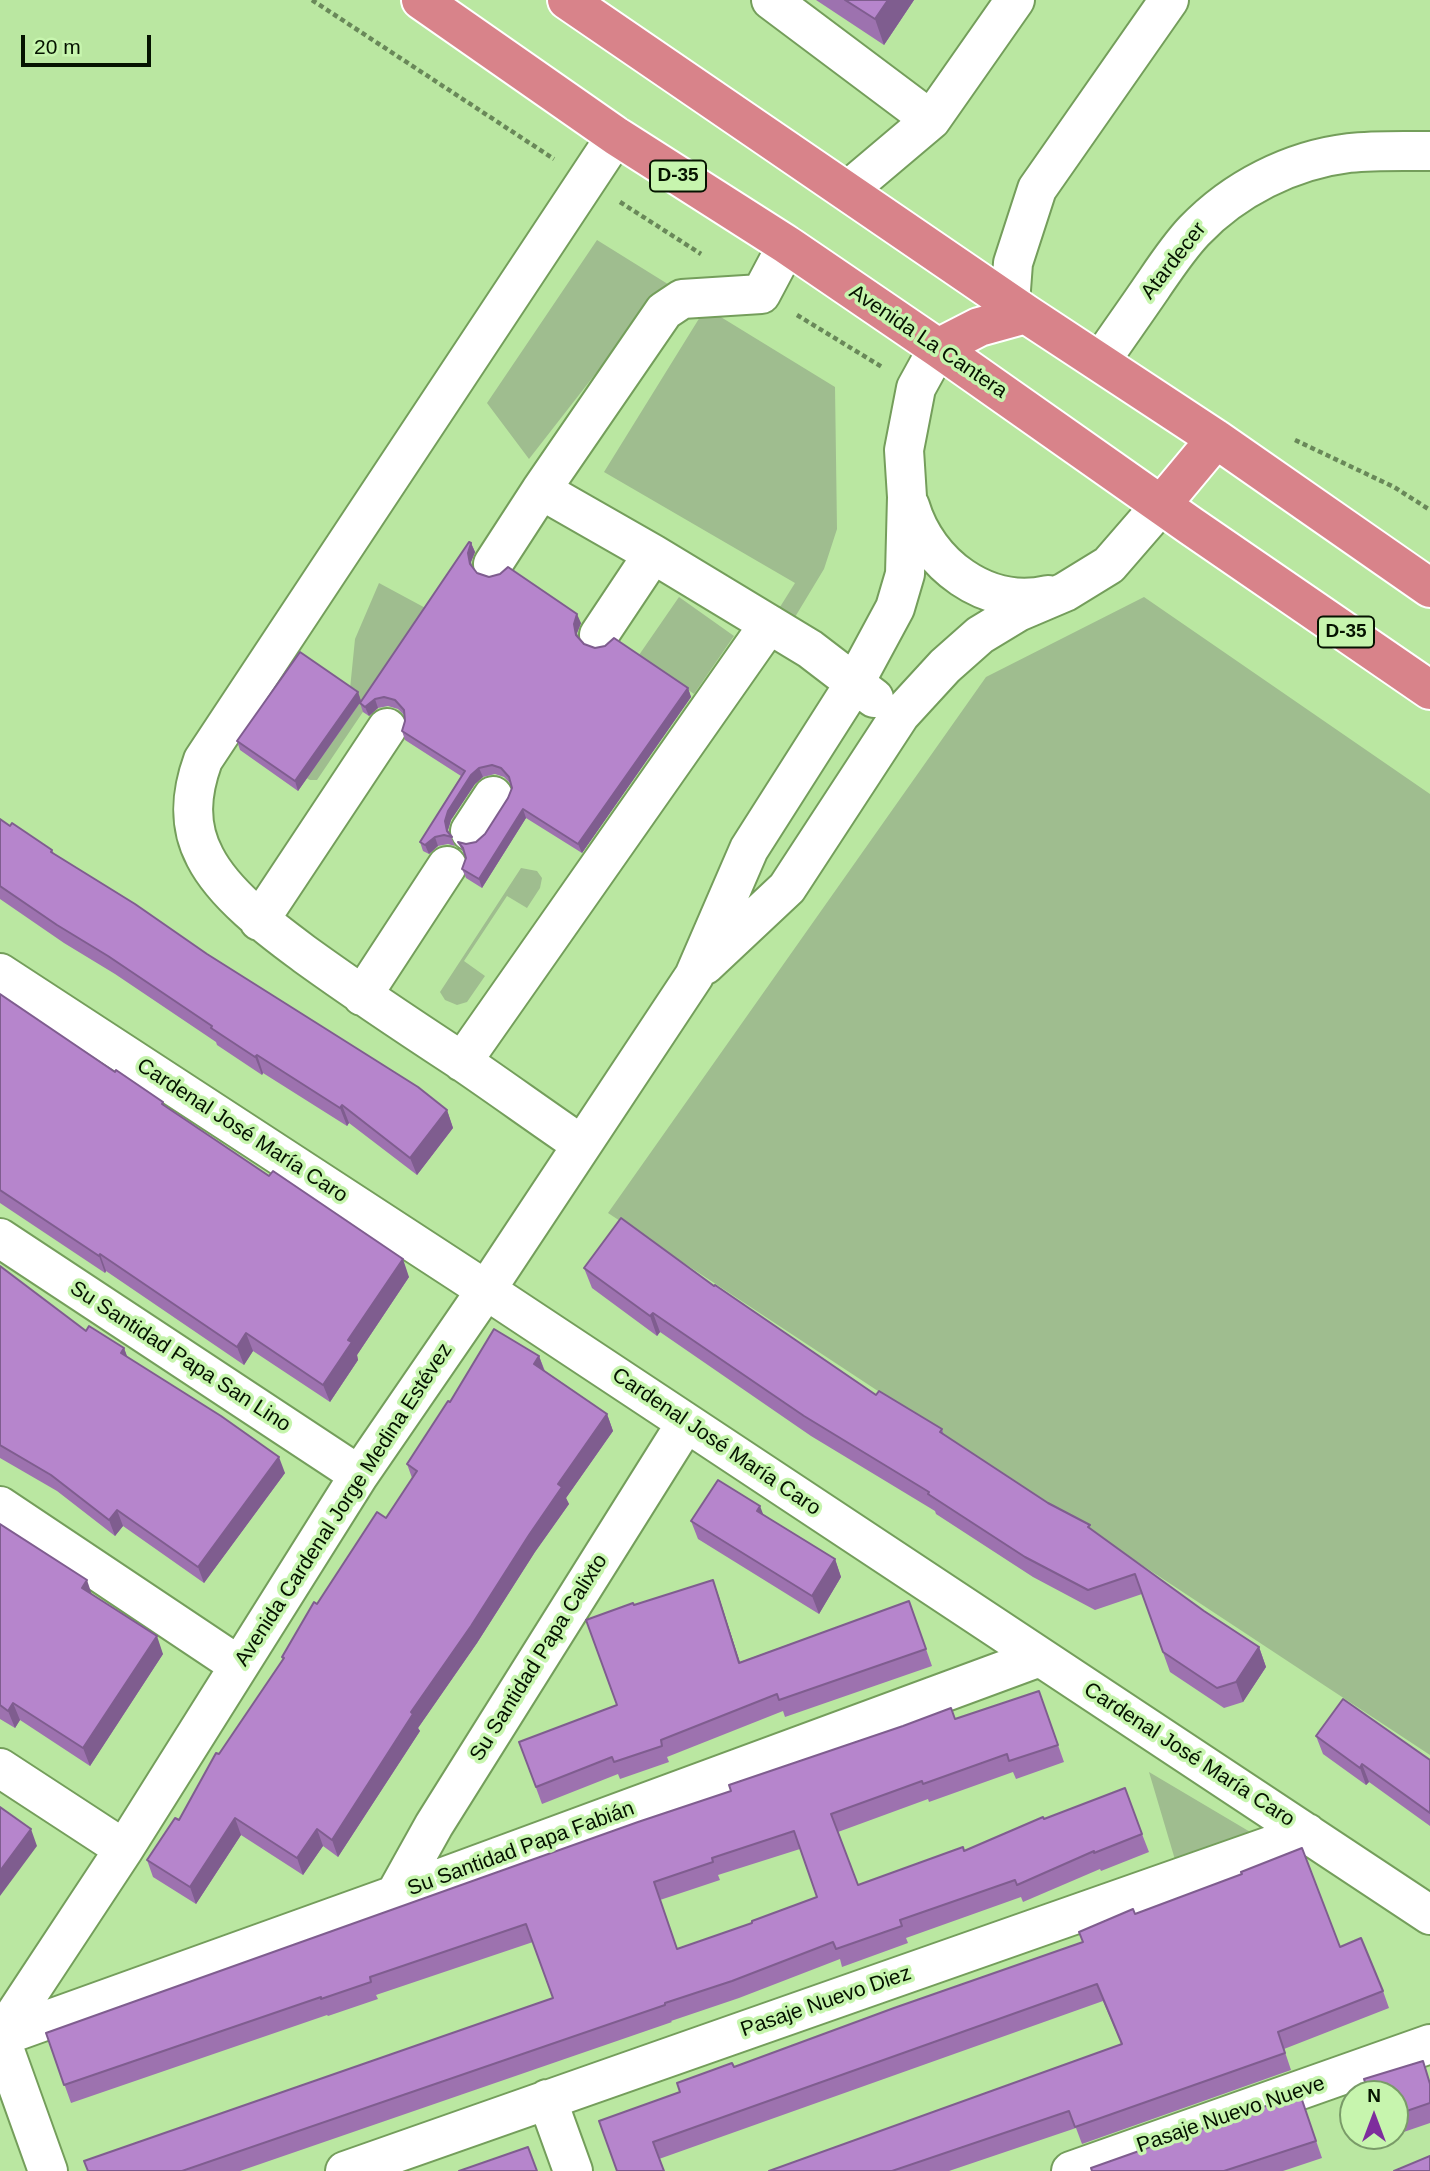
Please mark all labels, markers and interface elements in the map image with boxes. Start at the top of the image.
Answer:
scale bar [24,21,154,65]
text: 20 m [34,35,81,58]
road number: D-35 [650,160,706,192]
street label: Atardecer [1136,217,1212,305]
street label: Avenida La Cantera [844,280,1012,404]
road number: D-35 [1318,617,1374,648]
street label: Cardenal José María Caro [132,1053,352,1209]
street label: Su Santidad Papa San Lino [65,1276,295,1438]
street label: Avenida Cardenal Jorge Medina Estévez [230,1339,458,1671]
street label: Cardenal José María Caro [607,1363,825,1521]
street label: Su Santidad Papa Calixto [465,1550,613,1766]
street label: Cardenal José María Caro [1079,1677,1299,1833]
street label: Su Santidad Papa Fabián [404,1796,638,1902]
street label: Pasaje Nuevo Diez [737,1961,915,2043]
street label: Pasaje Nuevo Nueve [1134,2071,1328,2159]
north arrow [1339,2080,1409,2150]
text: N [1367,2085,1381,2106]

